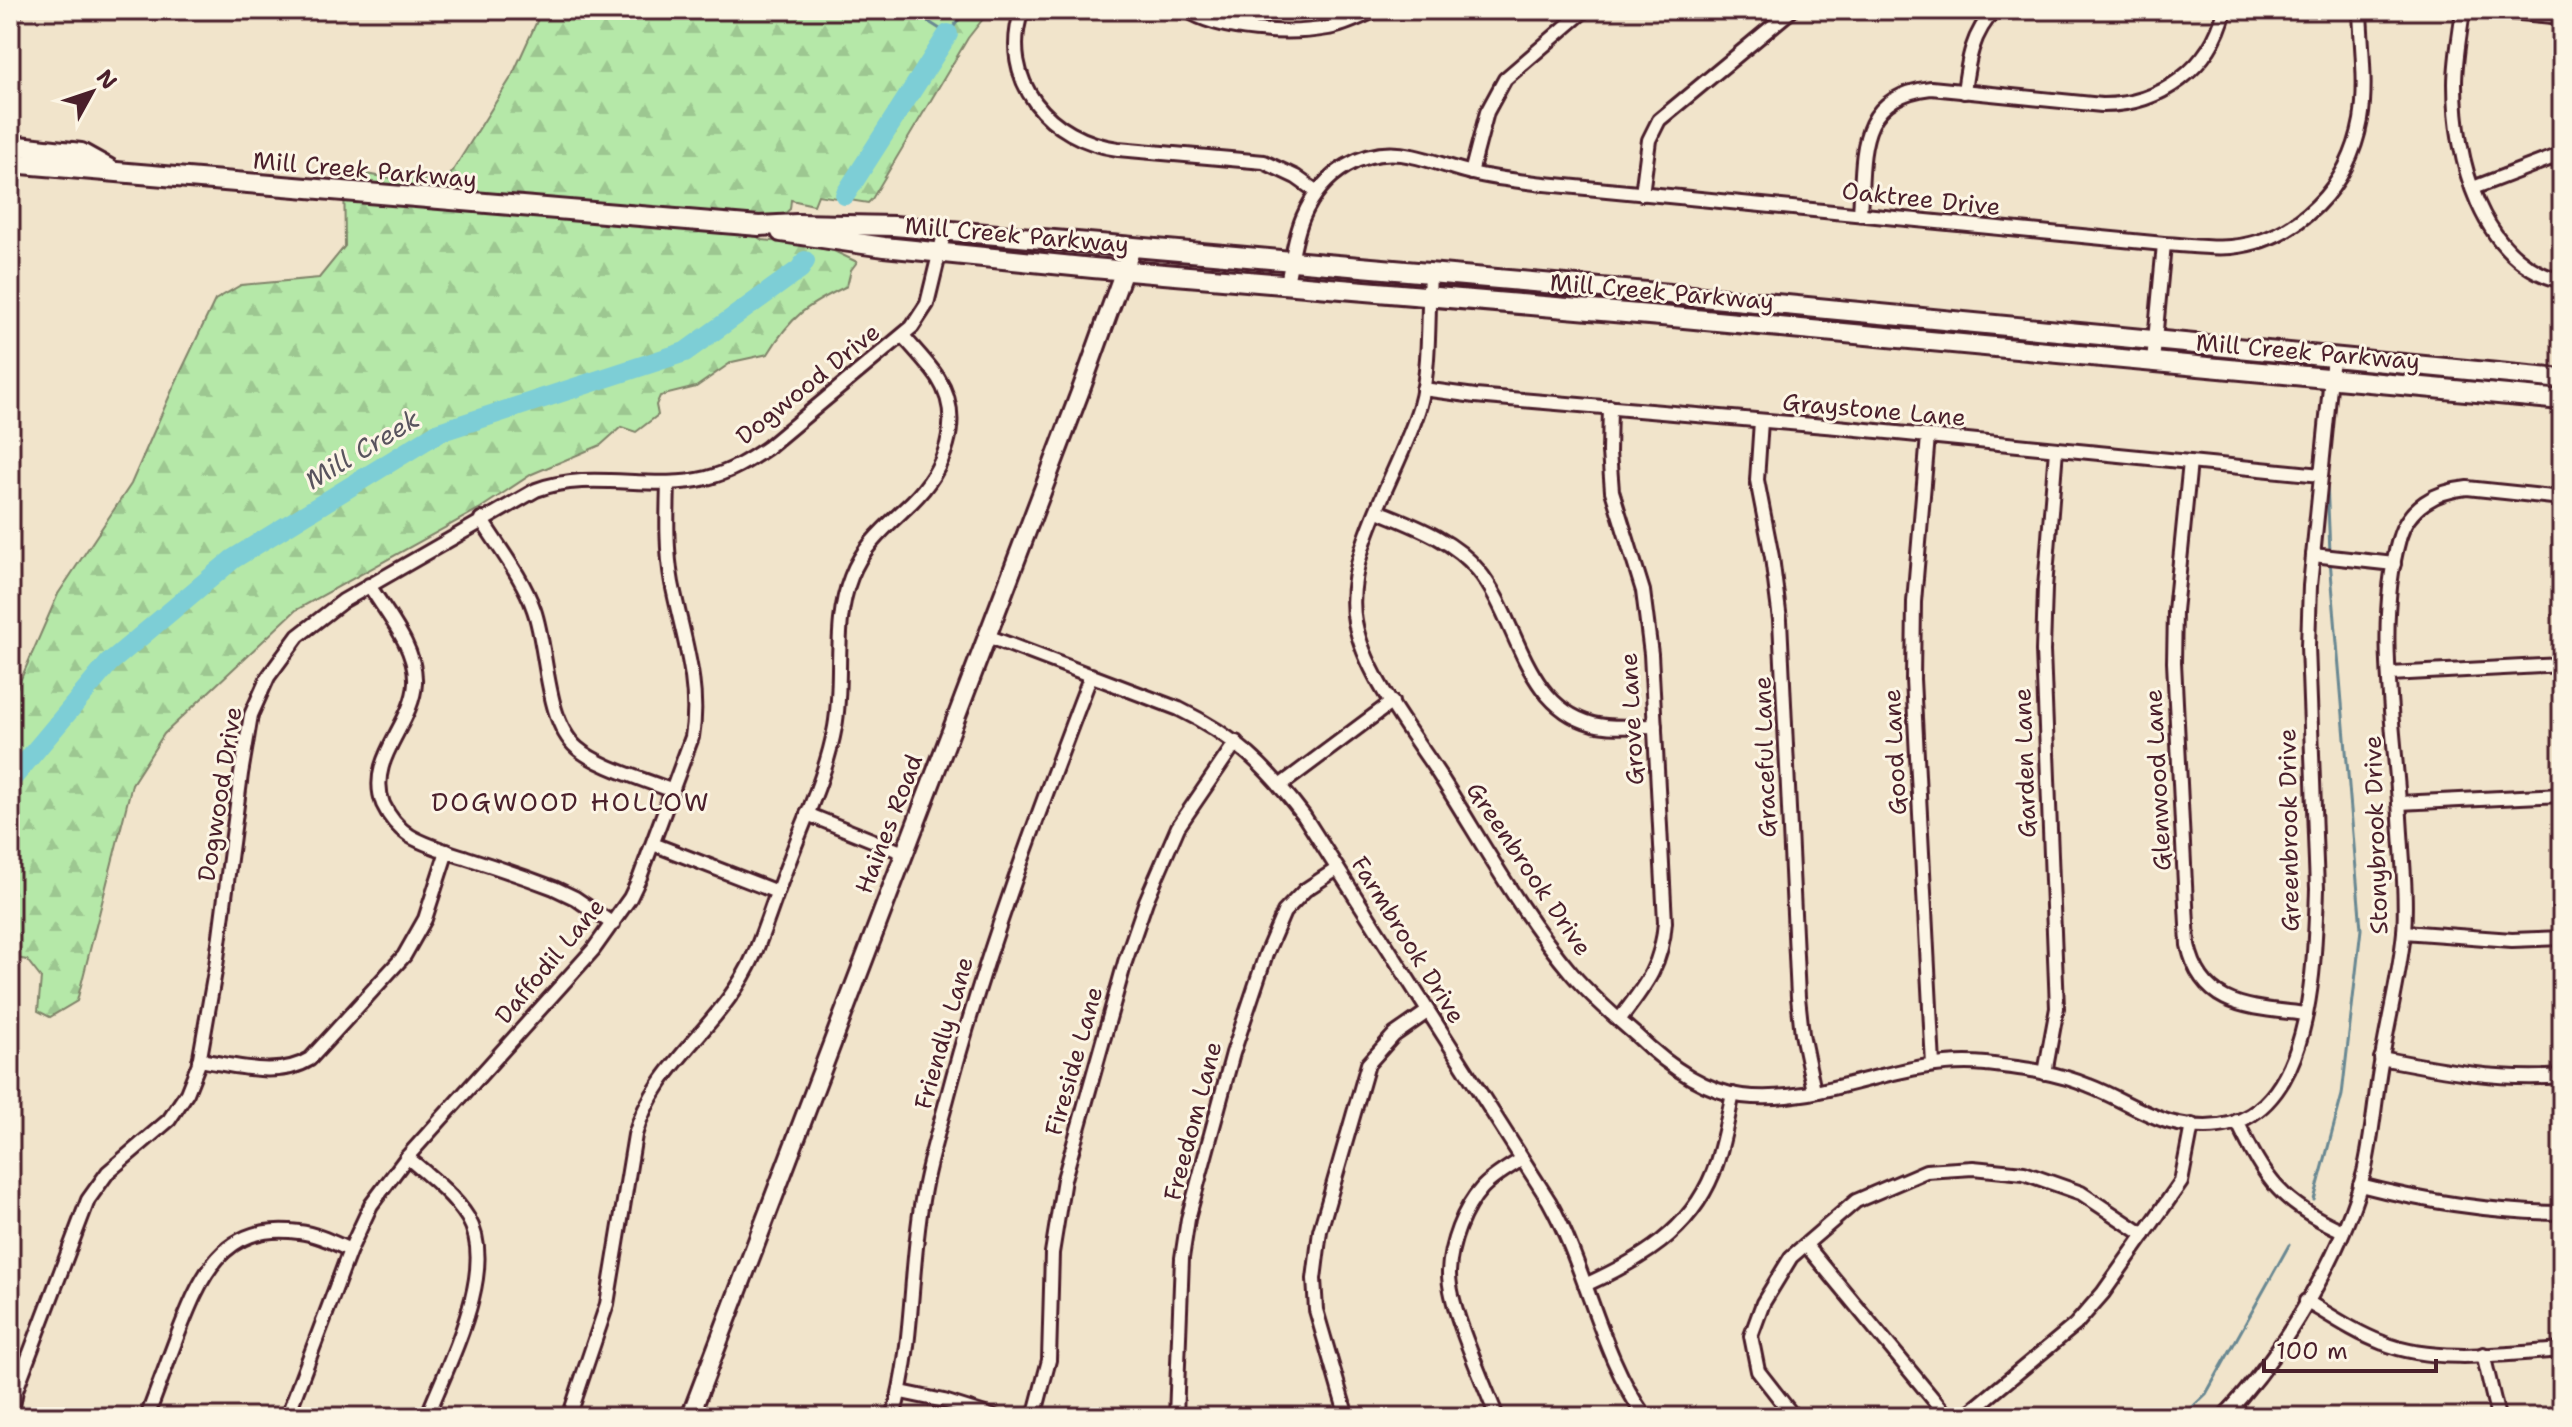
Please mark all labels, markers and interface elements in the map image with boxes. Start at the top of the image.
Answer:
north arrow [52,52,132,132]
text: N [90,63,124,95]
street label: Mill Creek Parkway [252,144,478,196]
street label: Oaktree Drive [1840,175,2002,223]
street label: Mill Creek Parkway [904,209,1130,261]
street label: Mill Creek Parkway [1549,266,1775,318]
street label: Dogwood Drive [729,316,887,452]
street label: Mill Creek Parkway [2195,326,2421,378]
street label: Graystone Lane [1781,386,1967,434]
water label: Mill Creek [298,401,426,497]
street label: Grove Lane [1613,652,1651,786]
street label: Graceful Lane [1746,676,1784,838]
street label: Garden Lane [2006,687,2044,839]
street label: Good Lane [1876,688,1914,816]
street label: Glenwood Lane [2137,688,2179,872]
street label: Dogwood Drive [190,704,250,884]
street label: Greenbrook Drive [2271,728,2307,932]
street label: Stonybrook Drive [2357,735,2395,935]
street label: Haines Road [848,750,930,898]
street label: Greenbrook Drive [1459,776,1599,962]
district label: DOGWOOD HOLLOW [431,784,711,819]
street label: Farmbrook Drive [1344,850,1472,1030]
street label: Daffodil Lane [488,891,612,1031]
street label: Friendly Lane [907,953,981,1113]
street label: Fireside Lane [1037,983,1111,1139]
street label: Freedom Lane [1156,1038,1230,1204]
scale bar [2264,1323,2436,1373]
text: 100 m [2276,1335,2348,1367]

